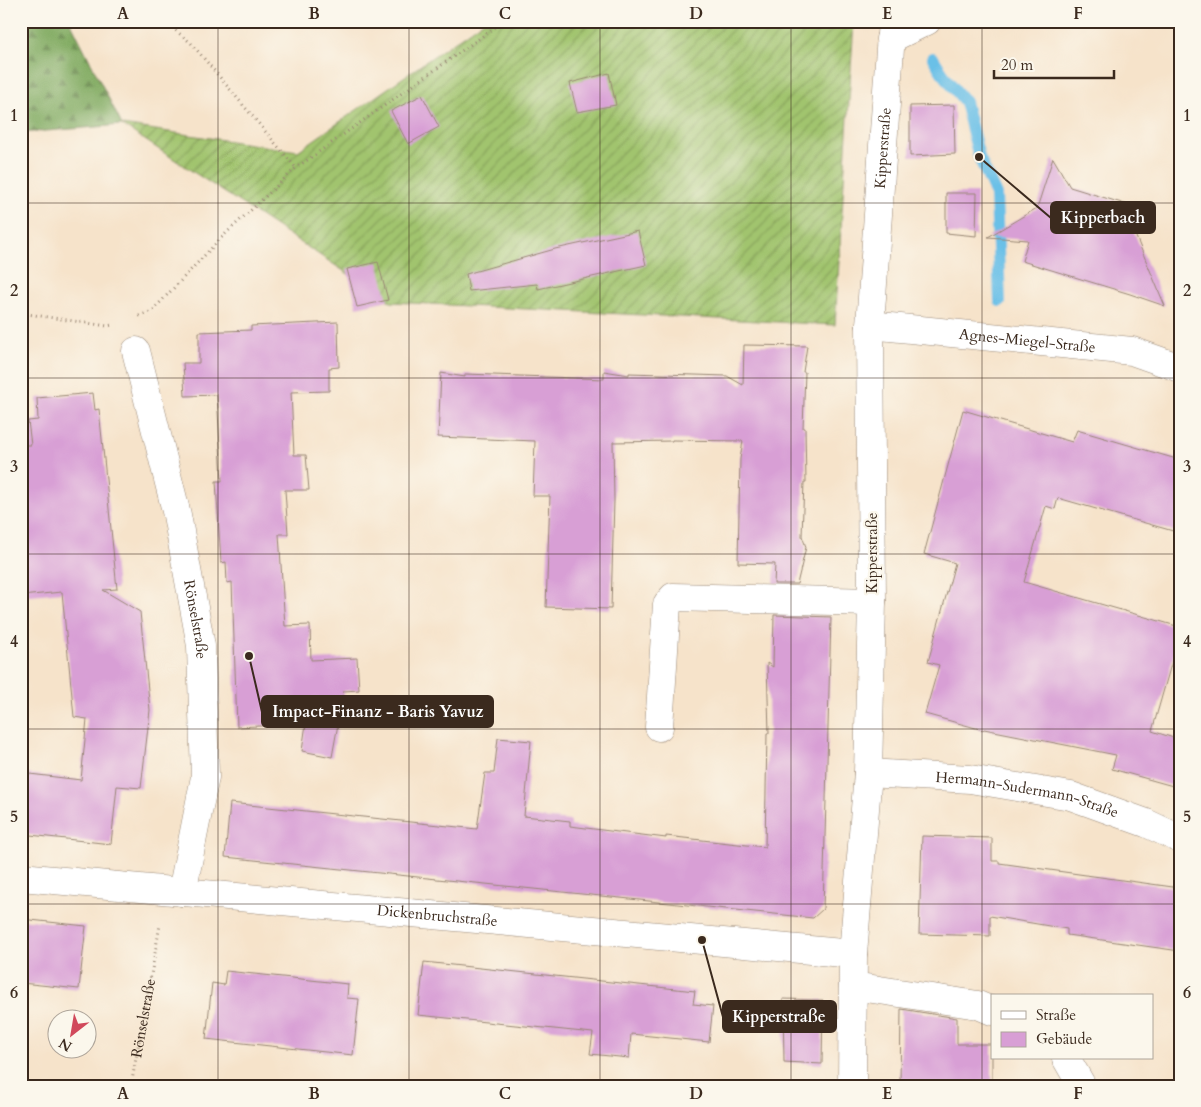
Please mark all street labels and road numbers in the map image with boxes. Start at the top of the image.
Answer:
street label: Kipperstraße [870,107,896,189]
street label: Agnes-Miegel-Straße [958,324,1097,357]
street label: Kipperstraße [862,512,882,594]
street label: Rönselstraße [179,578,211,659]
street label: Hermann-Sudermann-Straße [935,767,1121,822]
street label: Dickenbruchstraße [376,900,499,931]
street label: Rönselstraße [126,977,160,1059]

